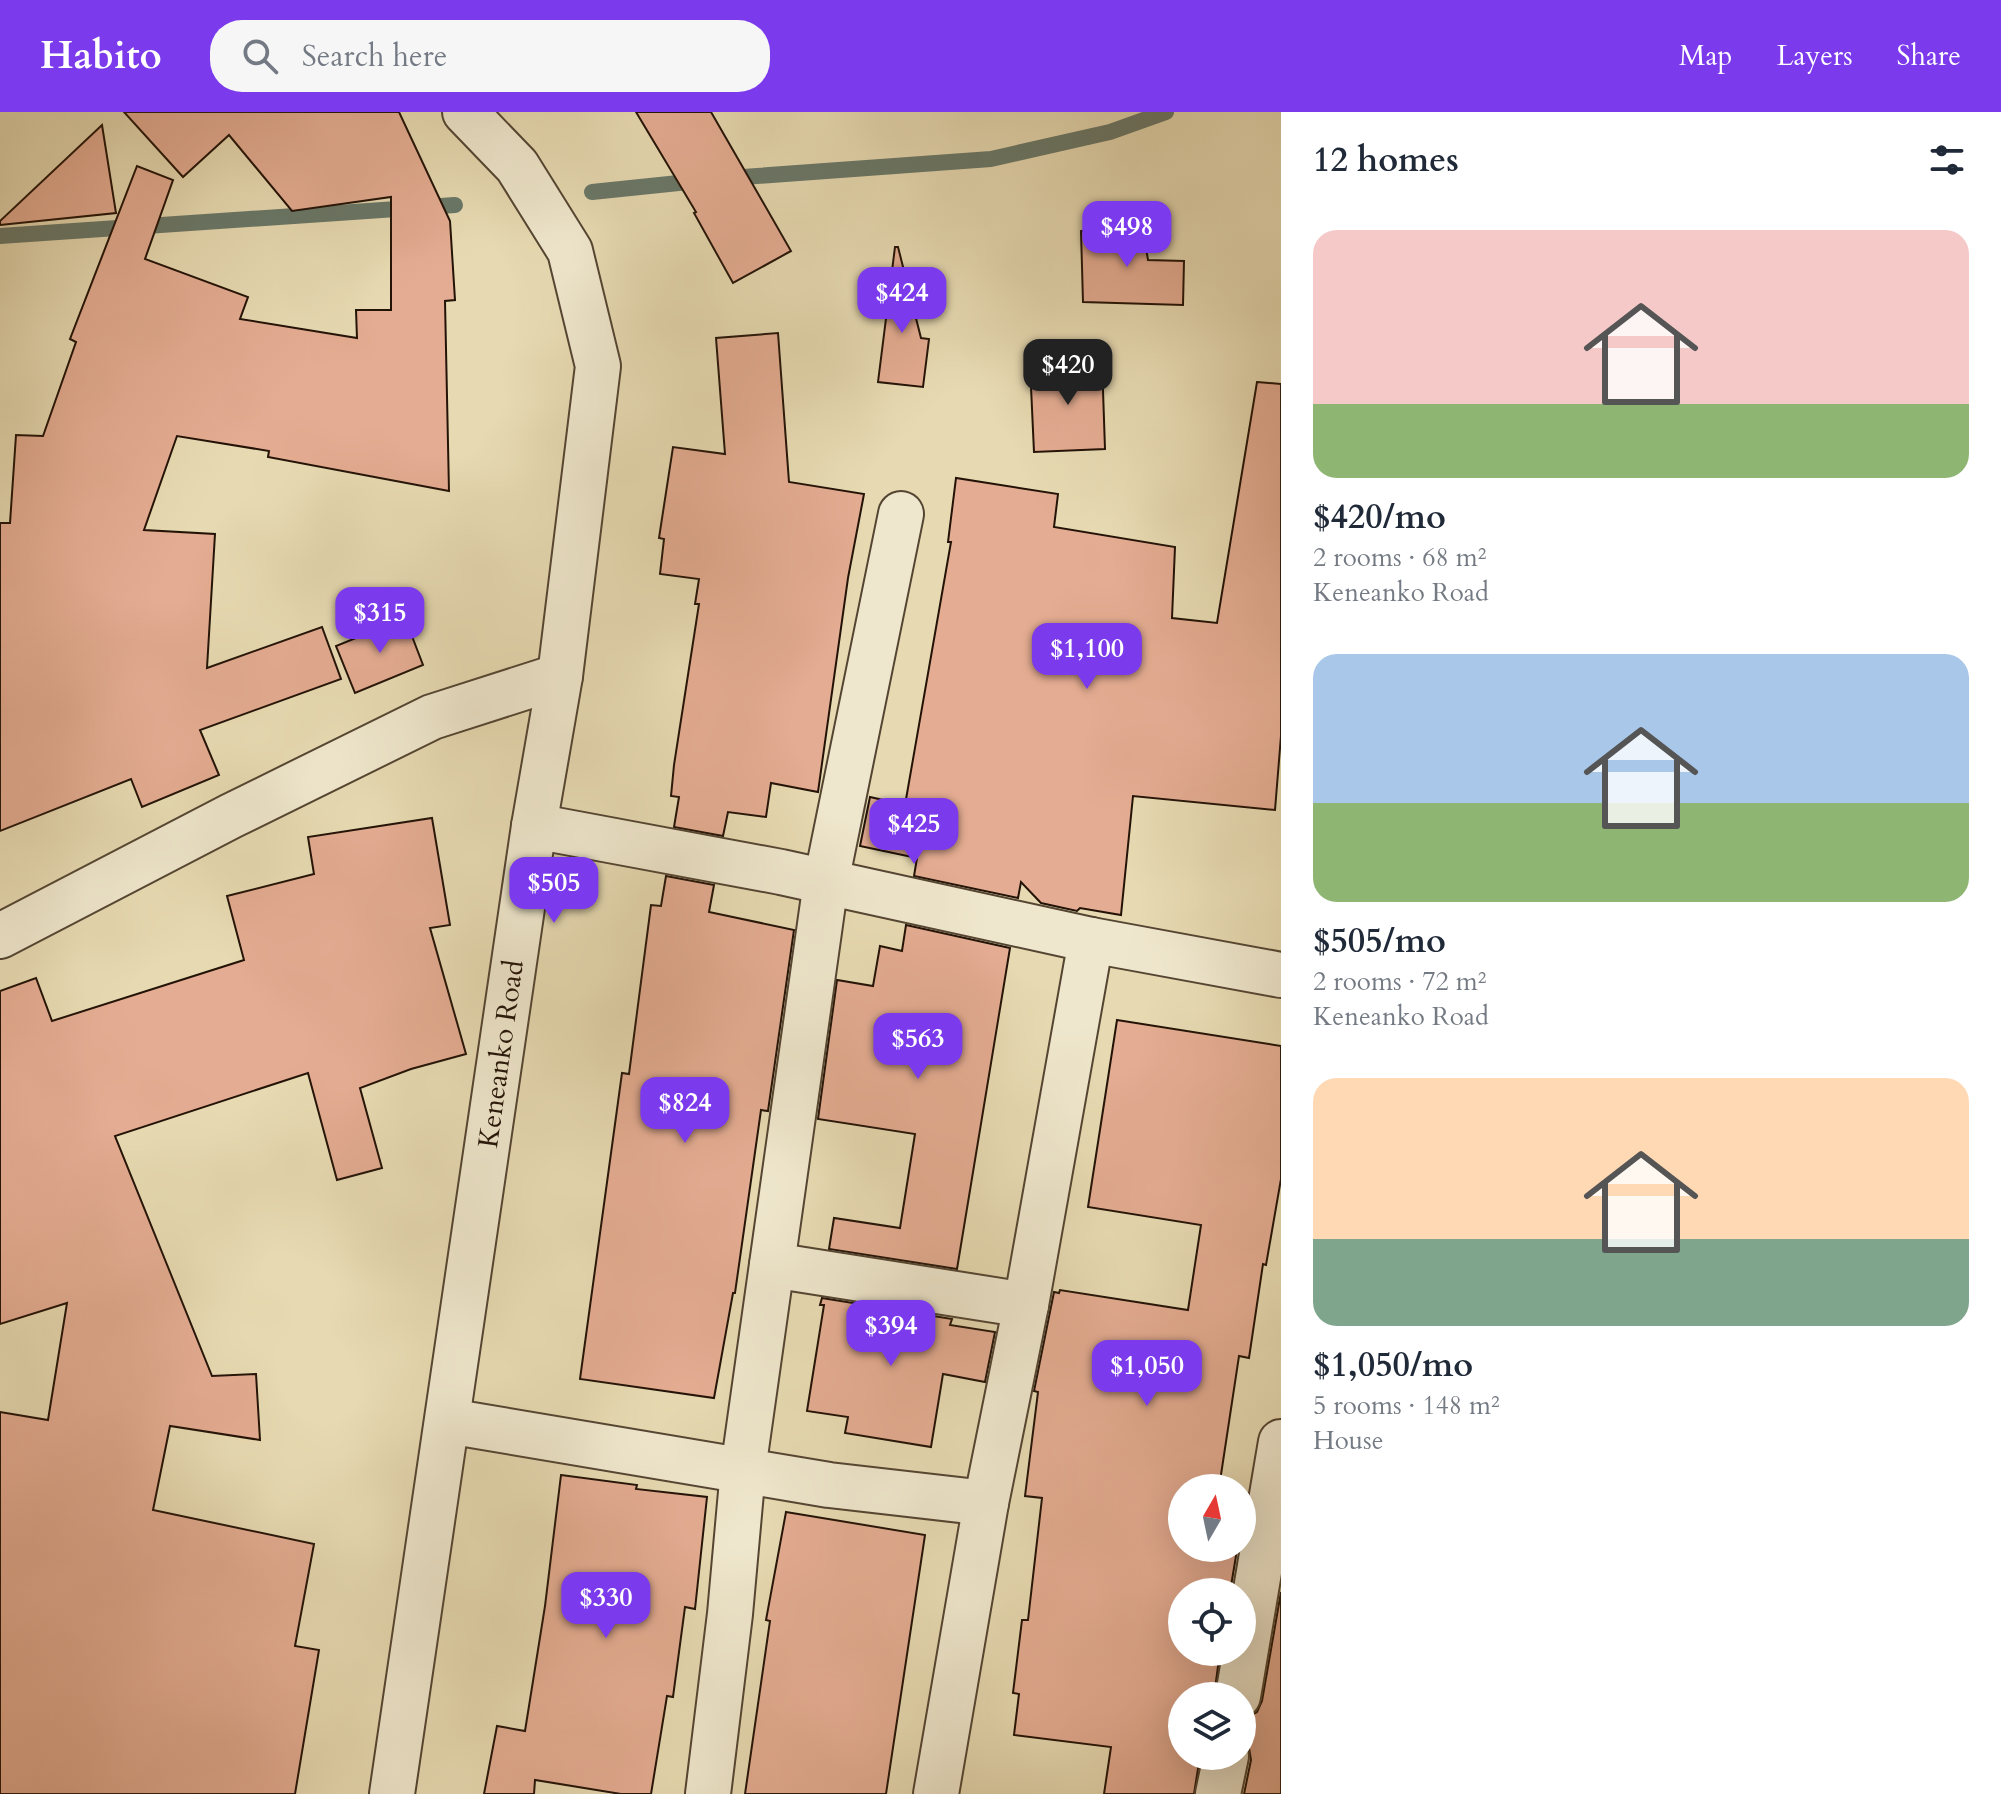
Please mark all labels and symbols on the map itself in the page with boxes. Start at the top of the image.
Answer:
pin: $498 [1080,201,1174,269]
pin: $424 [855,267,949,335]
pin: $420 [1021,339,1115,407]
pin: $315 [333,587,427,655]
pin: $1,100 [1022,623,1152,691]
pin: $425 [867,798,961,866]
pin: $505 [507,857,601,925]
street label: Keneanko Road [469,957,533,1150]
pin: $563 [871,1013,965,1081]
pin: $824 [638,1077,732,1145]
pin: $394 [844,1300,938,1368]
pin: $1,050 [1082,1340,1212,1408]
north arrow [1168,1474,1256,1562]
pin: $330 [559,1572,653,1640]

